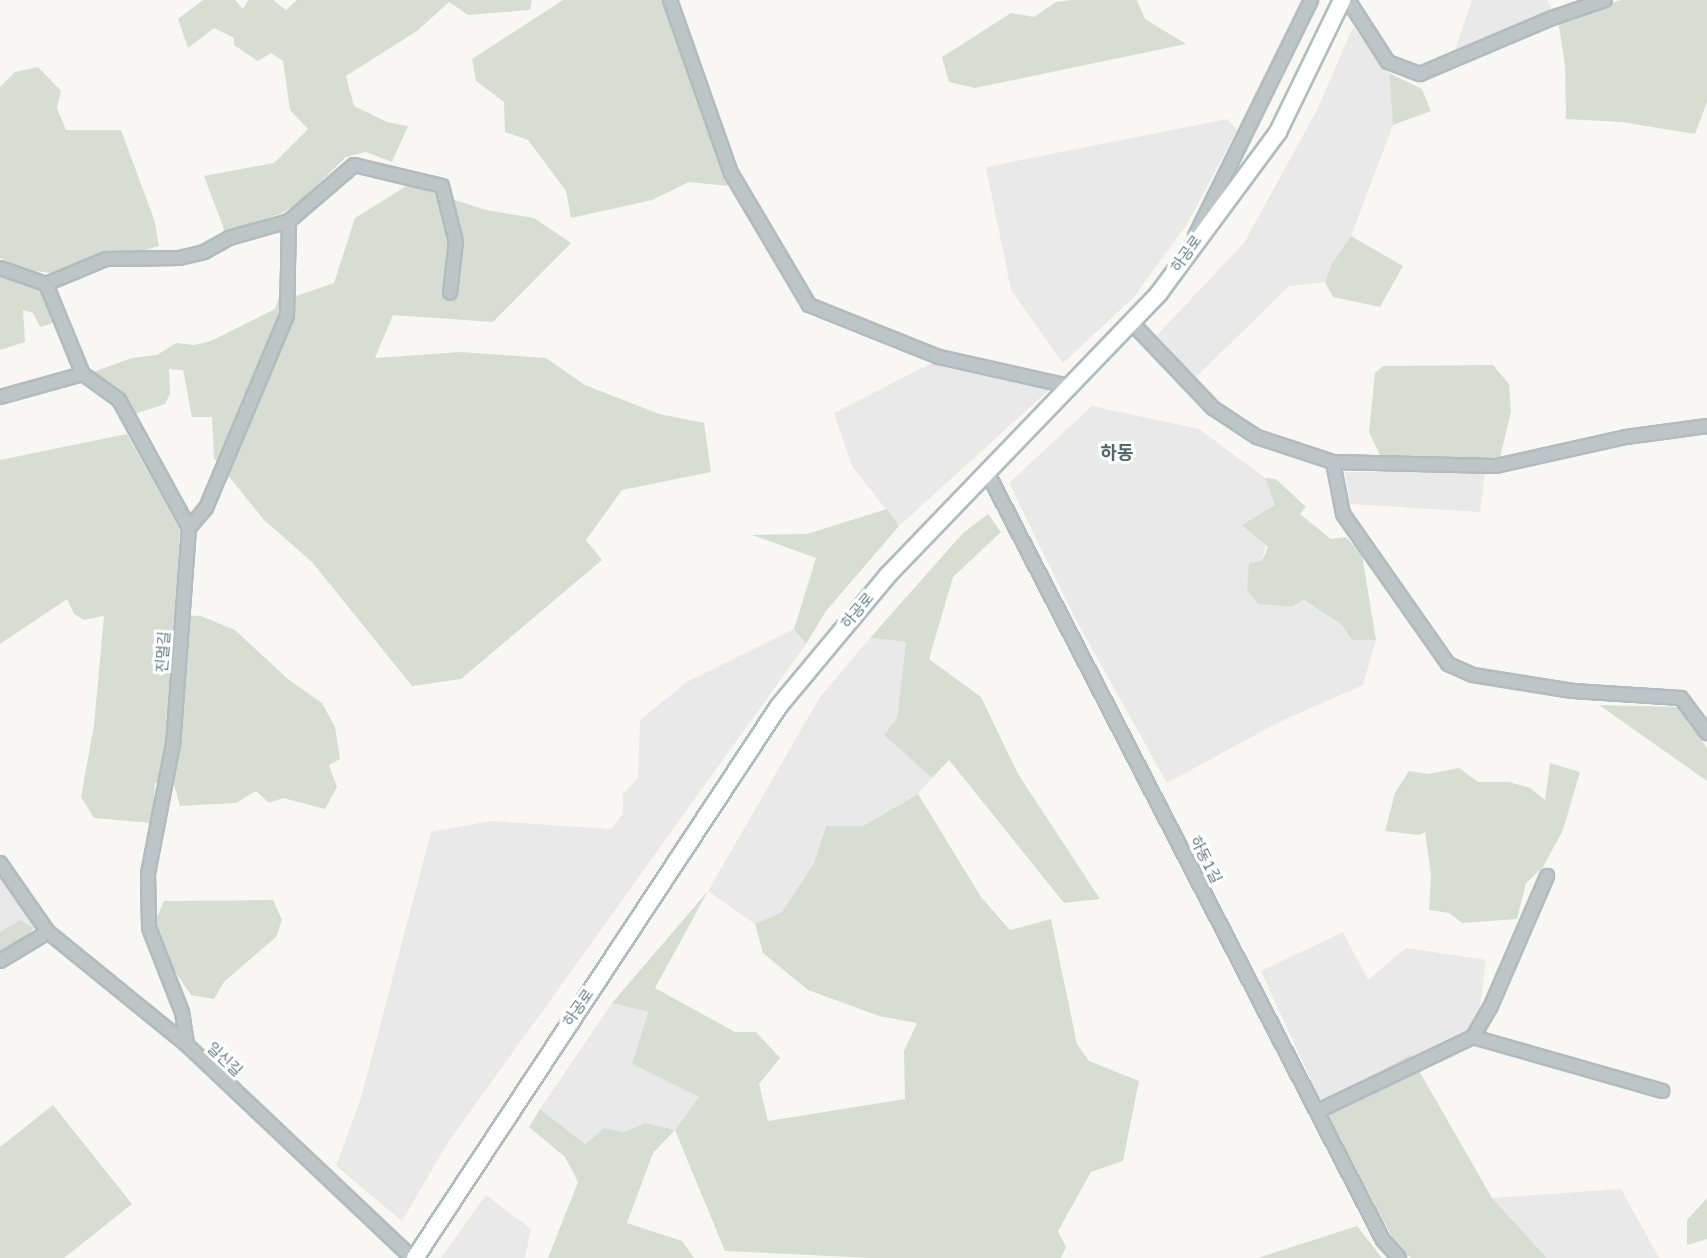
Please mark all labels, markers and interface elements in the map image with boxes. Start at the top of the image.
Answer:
street label: 하공로 [1168,232,1206,276]
district label: 하동 [1100,442,1134,464]
street label: 하공로 [838,589,878,633]
street label: 진멀길 [154,631,174,673]
street label: 하동1길 [1185,833,1225,887]
street label: 하공로 [560,986,598,1030]
street label: 일신길 [203,1039,245,1081]

